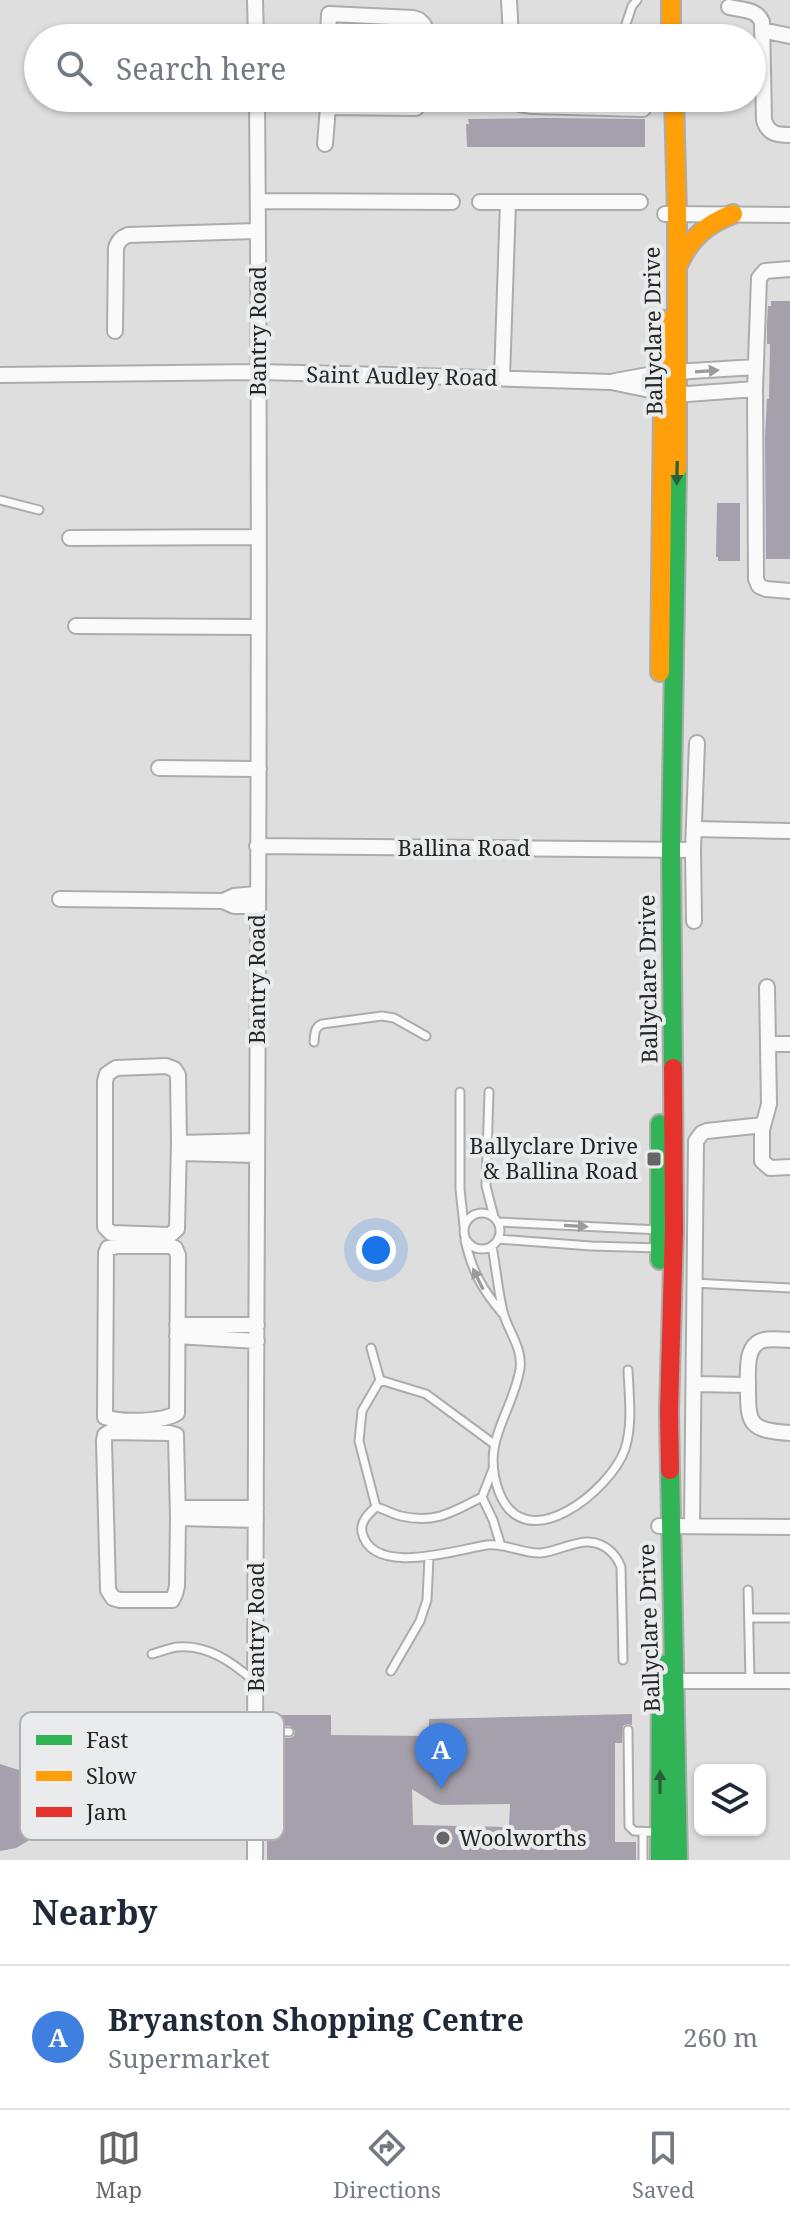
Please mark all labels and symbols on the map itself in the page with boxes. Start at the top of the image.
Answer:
street label: Ballyclare Drive [636,246,668,416]
street label: Bantry Road [242,265,272,396]
street label: Saint Audley Road [306,358,498,392]
one-way arrow [695,364,720,377]
one-way arrow [671,461,684,486]
street label: Ballina Road [398,832,531,862]
street label: Ballyclare Drive [631,894,663,1064]
street label: Bantry Road [241,913,271,1044]
place label: Ballyclare Drive & Ballina Road [469,1130,638,1185]
marker: Ballyclare Drive & Ballina Road [645,1150,663,1168]
one-way arrow [564,1220,589,1233]
your location [356,1230,396,1270]
one-way arrow [471,1268,485,1291]
street label: Ballyclare Drive [630,1543,666,1713]
street label: Bantry Road [240,1561,270,1692]
legend [20,1712,284,1840]
pin: A [415,1723,467,1789]
text: Fast [86,1724,128,1754]
text: Slow [86,1760,136,1790]
one-way arrow [654,1769,666,1794]
text: Jam [85,1796,127,1826]
place label: Woolworths [459,1822,587,1852]
marker: Woolworths [434,1829,452,1847]

